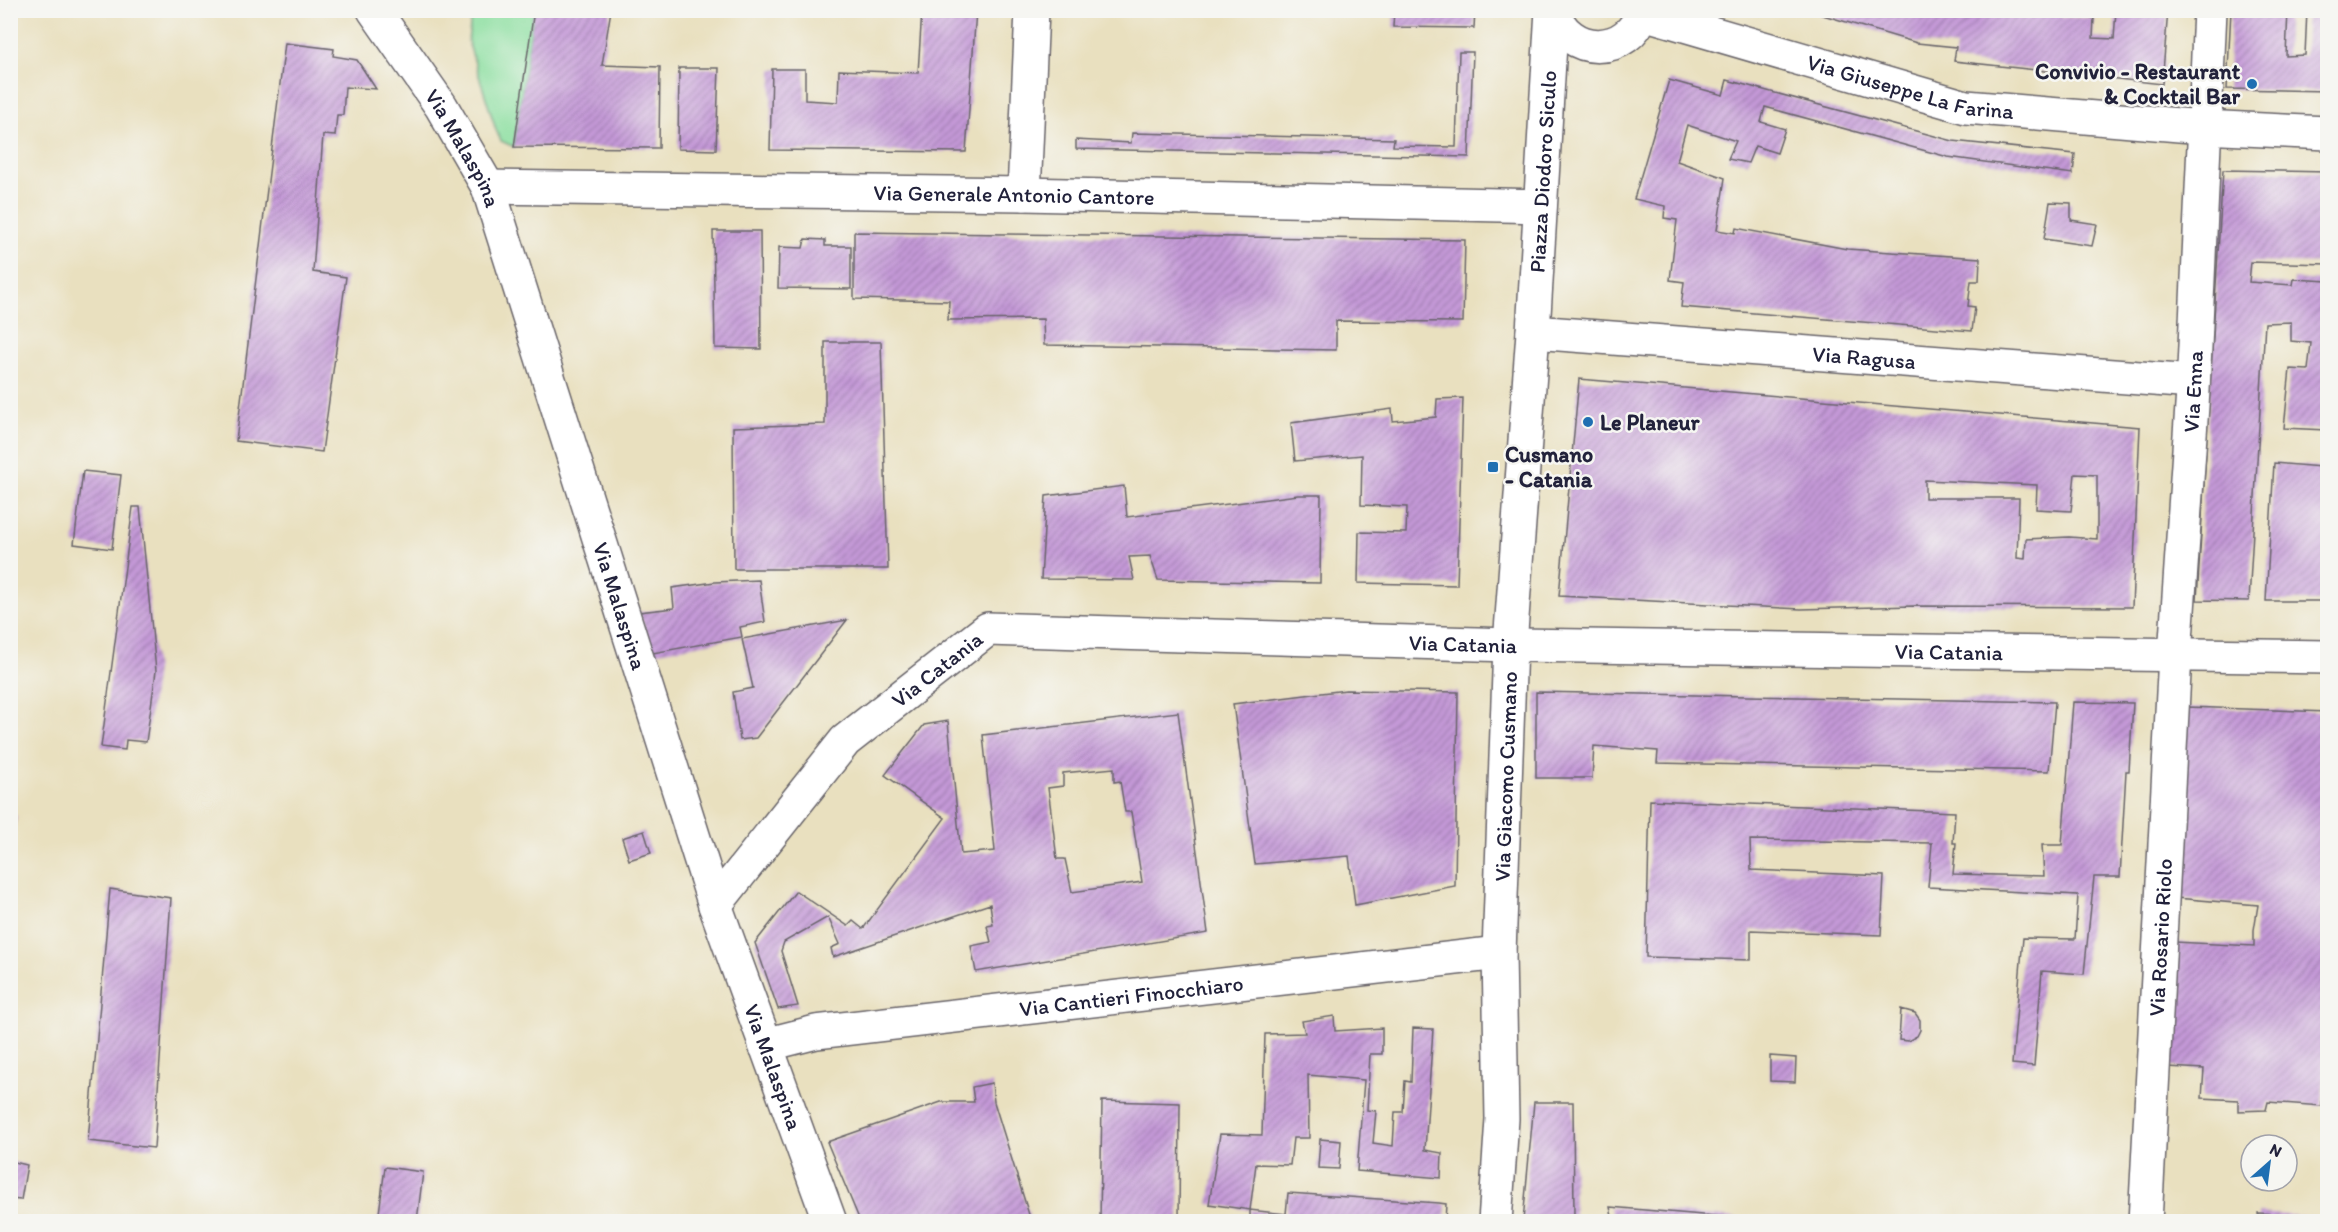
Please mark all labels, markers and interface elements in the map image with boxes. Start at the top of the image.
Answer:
street label: Via Giuseppe La Farina [1804,48,2016,125]
place label: Convivio - Restaurant & Cocktail Bar [2035,58,2241,110]
street label: Piazza Diodoro Siculo [1523,70,1562,274]
marker: Convivio - Restaurant & Cocktail Bar [2245,77,2259,91]
street label: Via Malaspina [420,83,507,211]
street label: Via Generale Antonio Cantore [873,179,1155,211]
street label: Via Ragusa [1811,340,1917,374]
street label: Via Enna [2177,349,2208,433]
place label: Le Planeur [1600,409,1701,436]
marker: Le Planeur [1581,415,1595,429]
place label: Cusmano - Catania [1505,441,1593,493]
marker: Cusmano - Catania [1486,460,1500,474]
street label: Via Malaspina [588,539,653,674]
street label: Via Catania [886,625,988,713]
street label: Via Catania [1408,628,1518,659]
street label: Via Catania [1894,637,2004,666]
street label: Via Giacomo Cusmano [1488,671,1523,882]
street label: Via Rosario Riolo [2142,858,2178,1017]
street label: Via Cantieri Finocchiaro [1018,969,1245,1022]
street label: Via Malaspina [739,1000,809,1134]
north arrow [2239,1133,2299,1193]
text: N [2267,1139,2285,1161]

